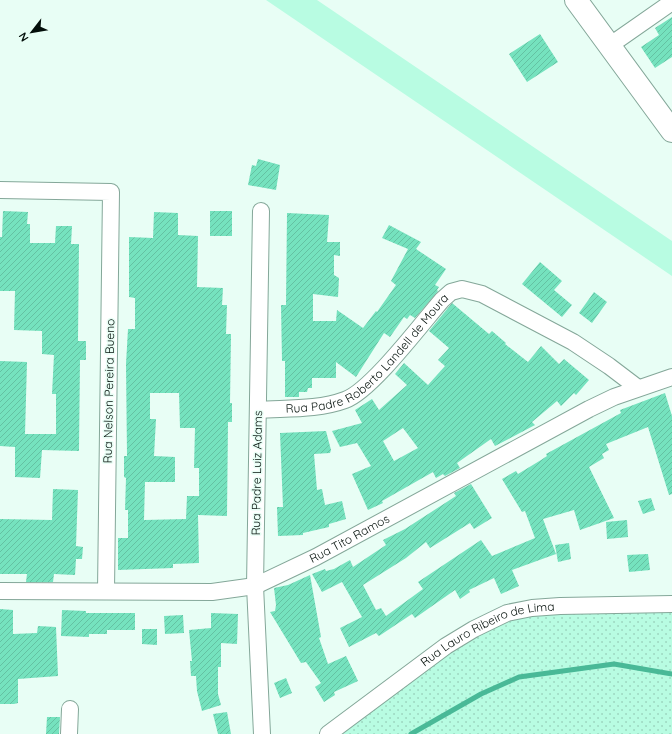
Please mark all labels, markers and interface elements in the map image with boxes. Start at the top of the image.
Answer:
north arrow [12,12,52,52]
text: N [15,30,32,44]
street label: Rua Padre Roberto Landell de Moura [285,290,451,416]
street label: Rua Nelson Pereira Bueno [100,318,117,464]
street label: Rua Padre Luiz Adams [248,410,265,536]
street label: Rua Tito Ramos [307,510,392,566]
street label: Rua Lauro Ribeiro de Lima [417,598,555,669]

